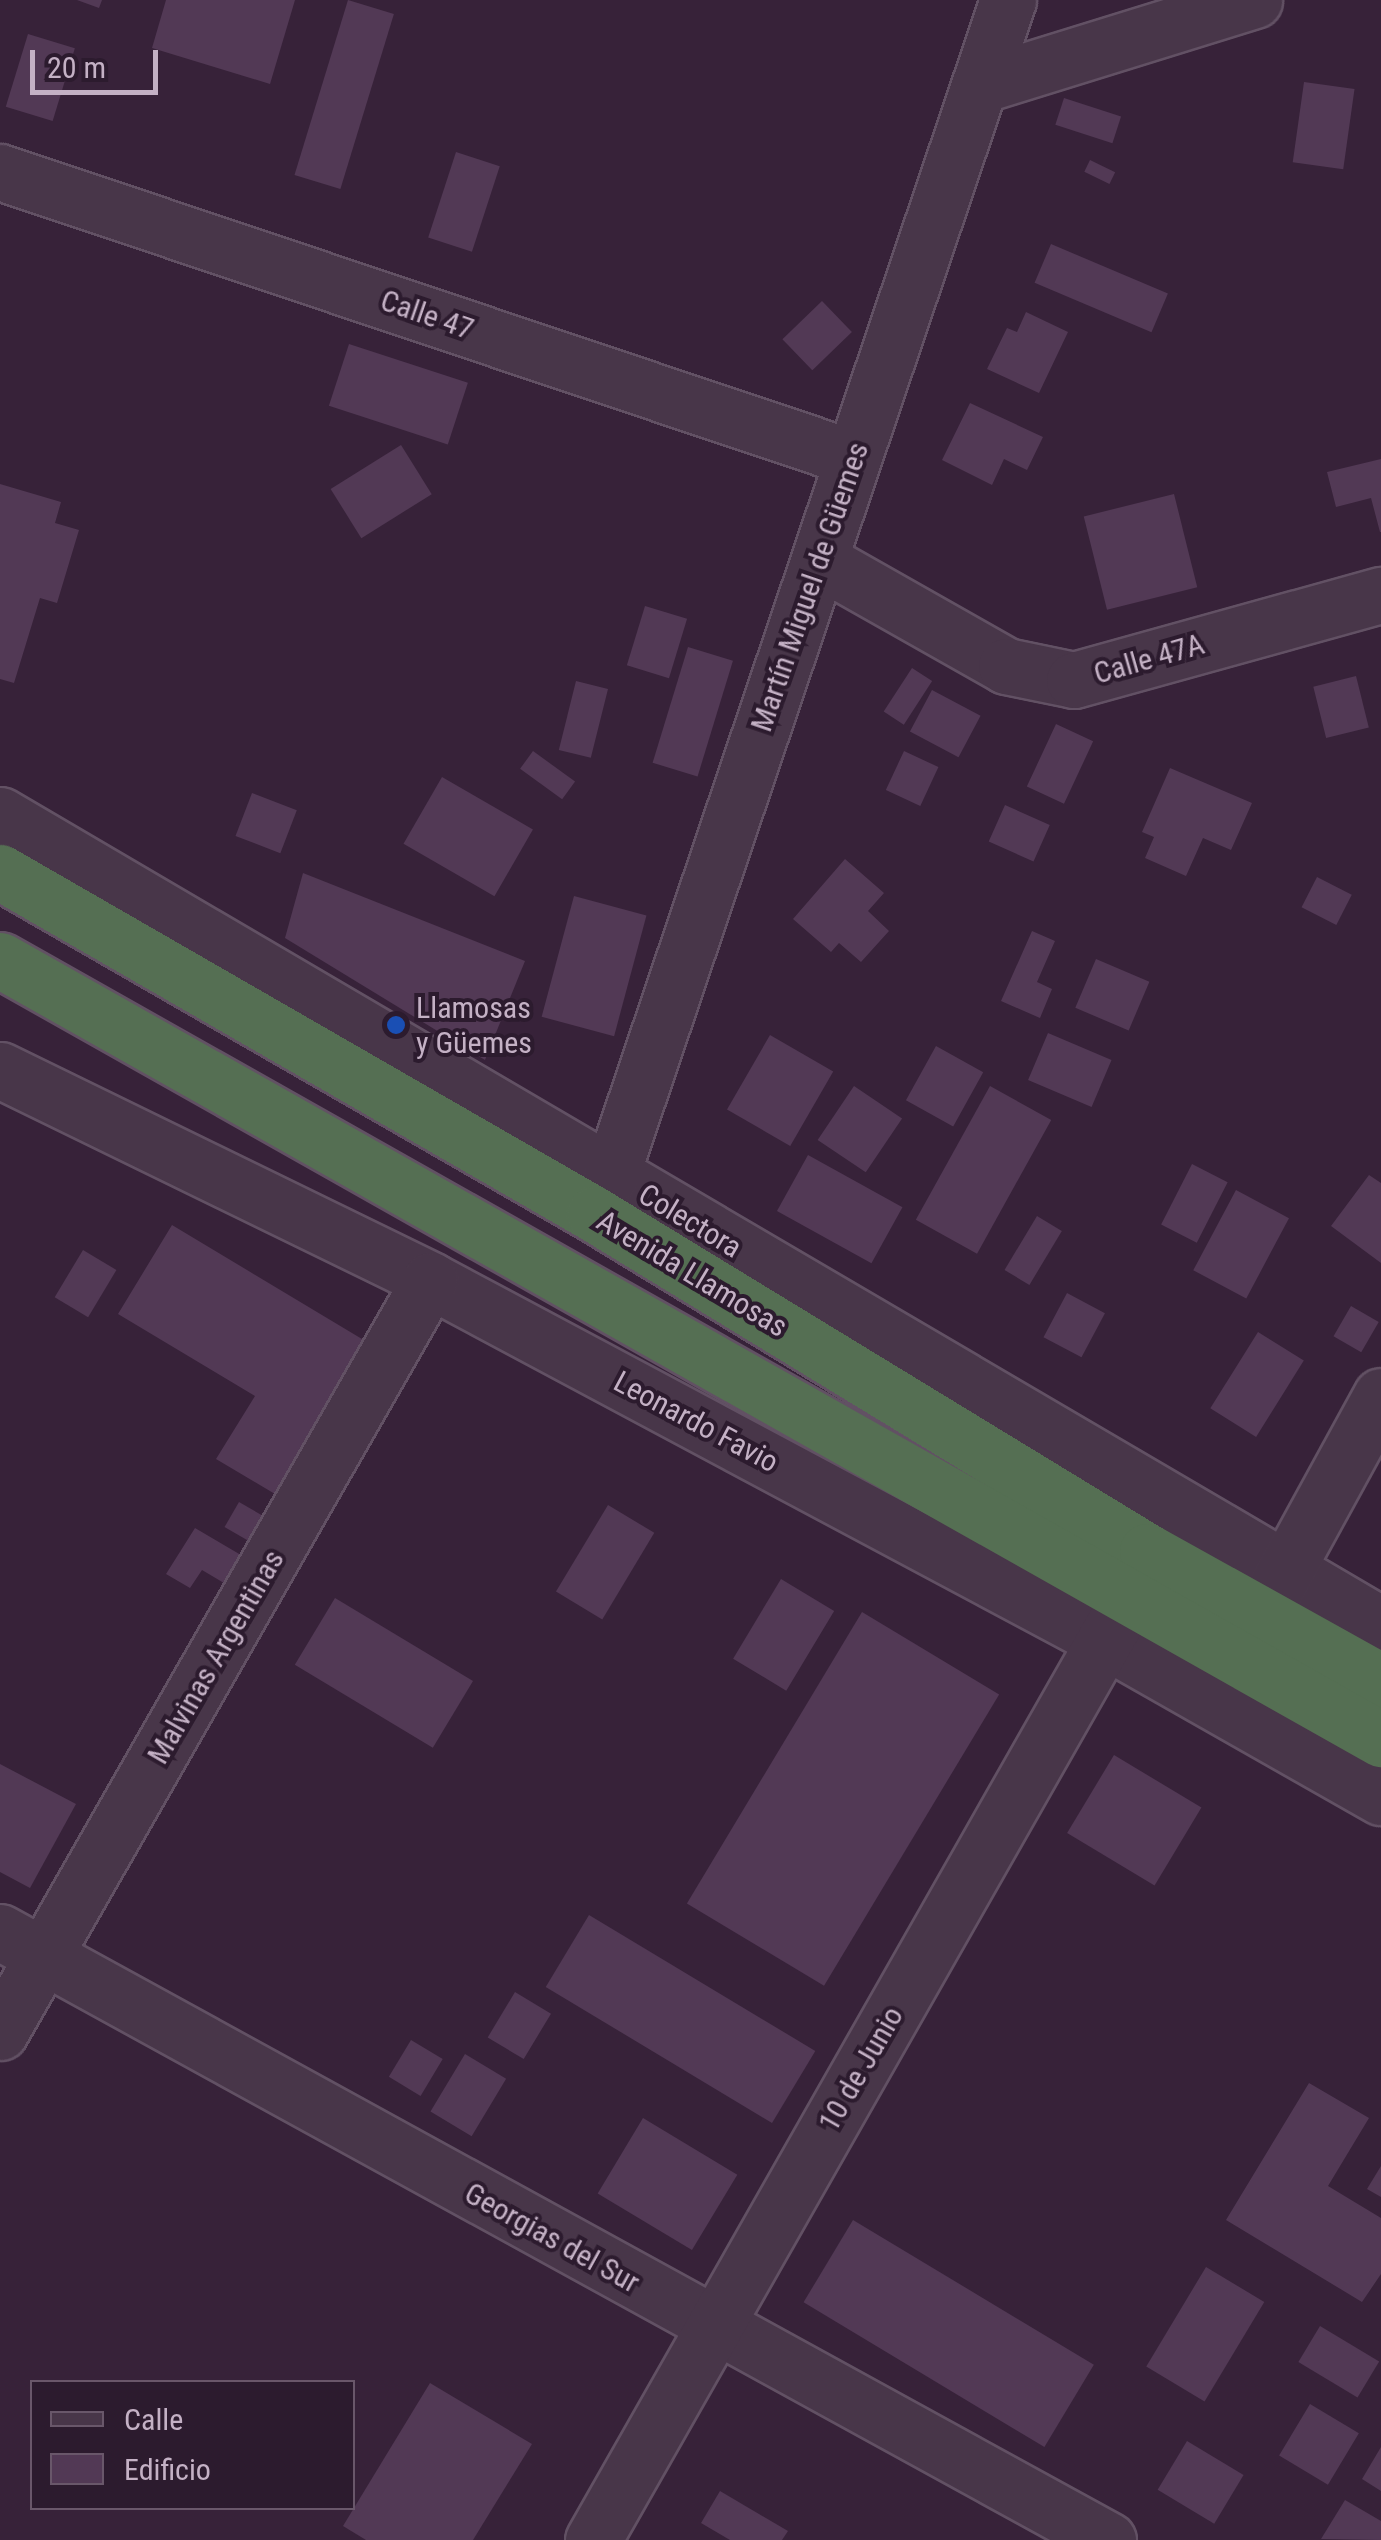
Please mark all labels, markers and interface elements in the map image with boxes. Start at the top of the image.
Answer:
scale bar [35,30,162,92]
text: 20 m [47,50,106,85]
street label: Calle 47 [376,282,478,348]
street label: Martín Miguel de Güemes [744,438,876,736]
street label: Calle 47A [1090,626,1208,692]
place label: Llamosas y Güemes [416,990,532,1060]
marker: Llamosas y Güemes [385,1014,407,1036]
street label: Colectora [632,1176,748,1266]
street label: Avenida Llamosas [590,1203,794,1345]
street label: Leonardo Favio [608,1364,784,1480]
street label: Malvinas Argentinas [140,1544,292,1770]
street label: 10 de Junio [811,2000,911,2138]
street label: Georgias del Sur [458,2175,646,2301]
legend [30,2380,355,2510]
text: Calle [124,2402,183,2437]
text: Edificio [124,2452,211,2487]

